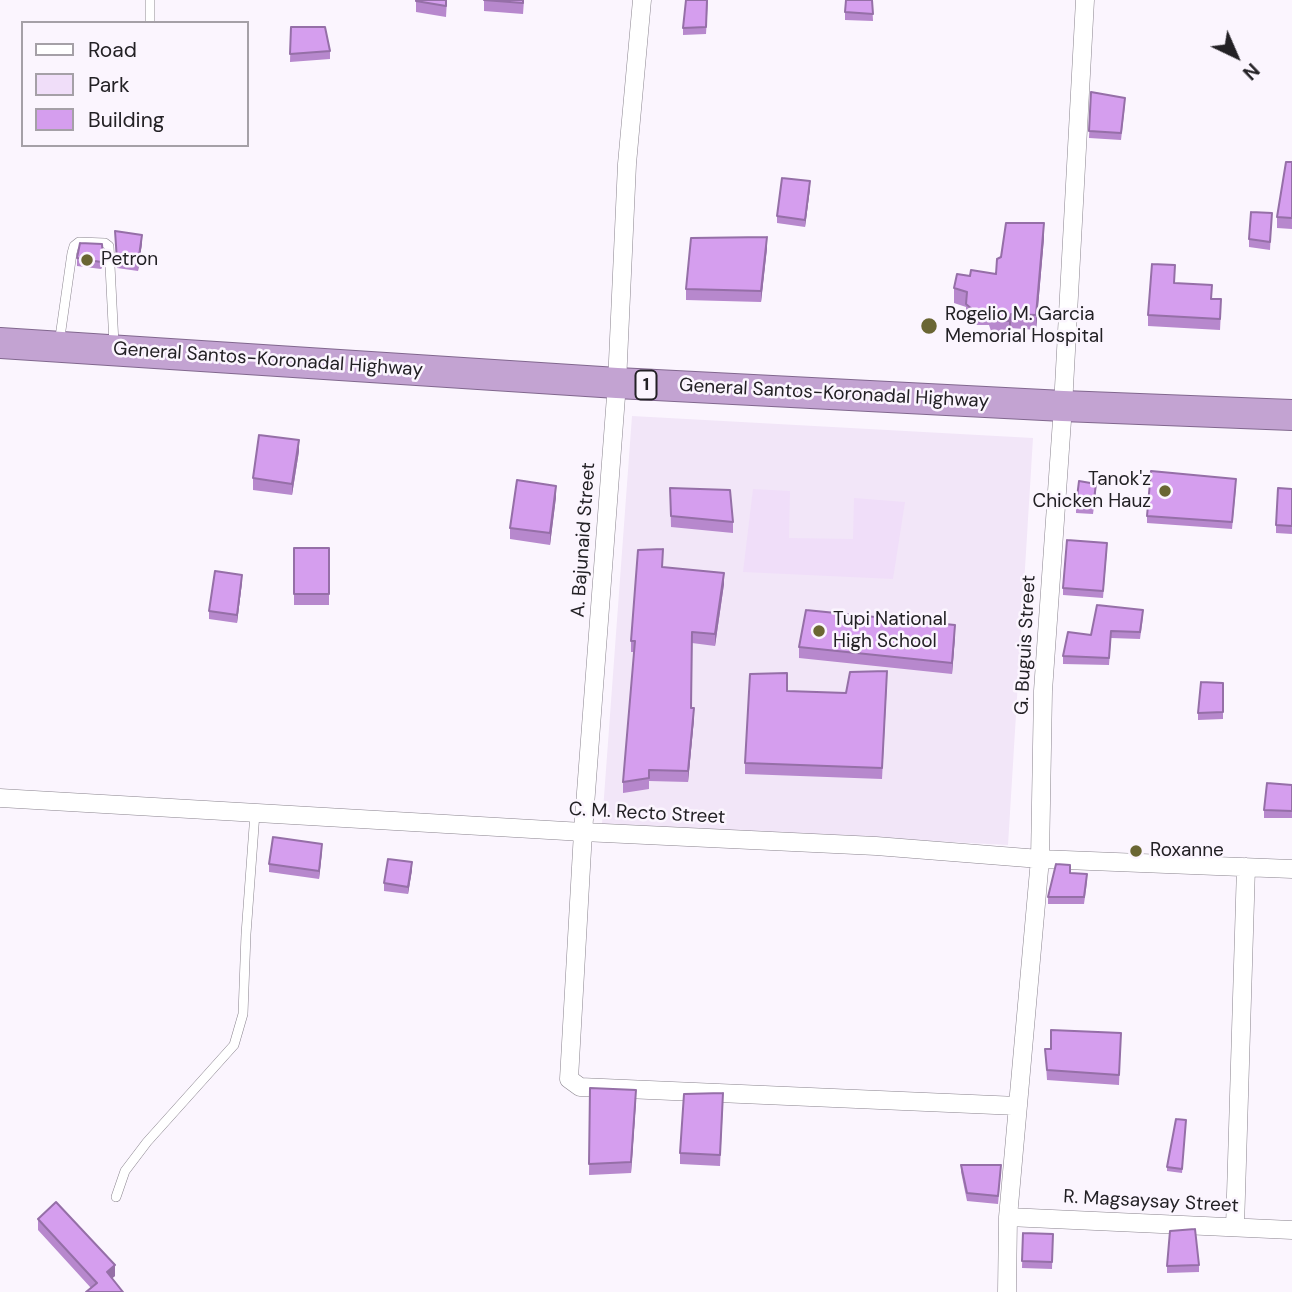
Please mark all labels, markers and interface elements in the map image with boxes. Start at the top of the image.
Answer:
legend [21,21,248,147]
north arrow [1201,21,1271,91]
text: Road [88,36,137,64]
text: N [1237,58,1265,85]
text: Park [88,71,129,99]
text: Building [88,106,164,134]
place label: Petron [101,249,158,271]
marker: Petron [79,252,95,268]
place label: Rogelio M. Garcia Memorial Hospital [945,304,1103,348]
marker: Rogelio M. Garcia Memorial Hospital [919,316,939,336]
street label: General Santos-Koronadal Highway [112,338,424,382]
road number: 1 [636,370,656,400]
street label: General Santos-Koronadal Highway [678,374,990,414]
street label: A. Bajunaid Street [567,462,601,618]
place label: Tanok'z Chicken Hauz [1033,469,1151,513]
marker: Tanok'z Chicken Hauz [1157,483,1173,499]
street label: G. Buguis Street [1011,574,1041,716]
place label: Tupi National High School [833,609,947,653]
marker: Tupi National High School [811,623,827,639]
street label: C. M. Recto Street [568,799,726,829]
place label: Roxanne [1150,840,1224,862]
marker: Roxanne [1128,843,1144,859]
street label: R. Magsaysay Street [1063,1186,1239,1218]

